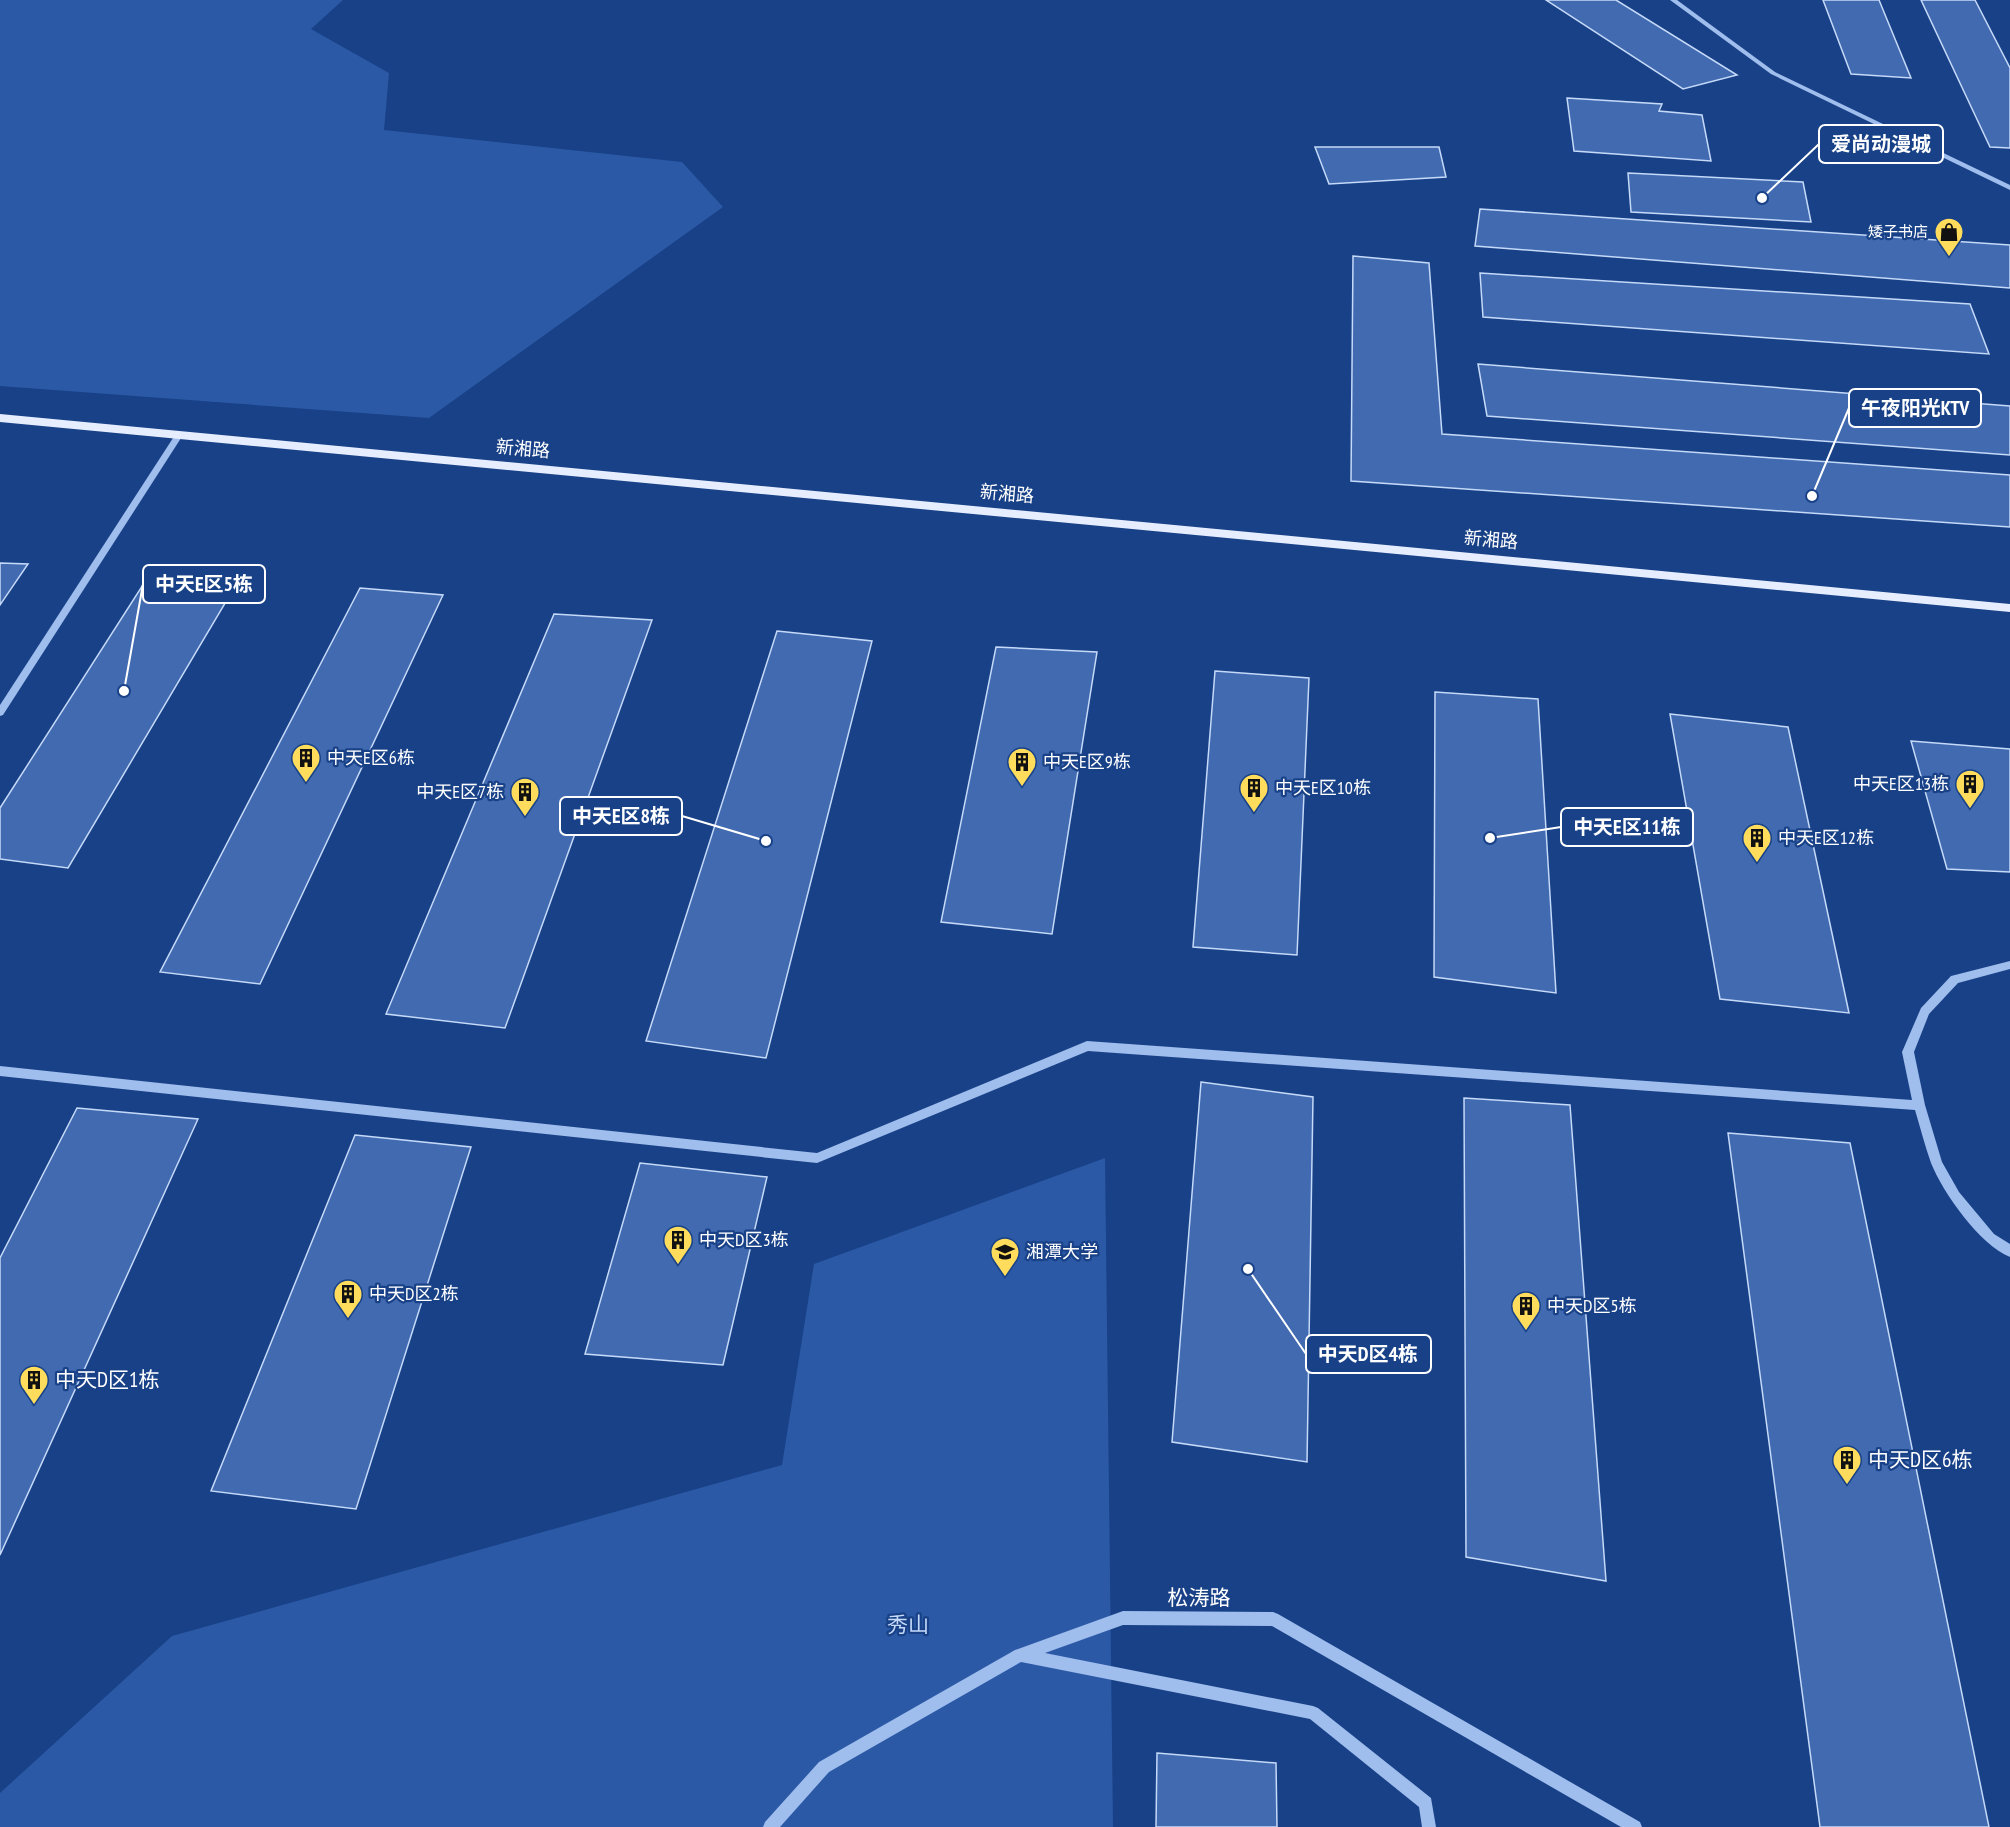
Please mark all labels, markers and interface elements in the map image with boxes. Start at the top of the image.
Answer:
callout: 爱尚动漫城 [1819,125,1943,163]
text: 爱尚动漫城 [1831,131,1931,157]
shop icon: 矮子书店 [1933,216,1965,258]
place label: 矮子书店 [1868,222,1928,241]
callout: 午夜阳光KTV [1849,389,1981,427]
text: 午夜阳光KTV [1861,395,1970,421]
street label: 新湘路 [495,435,551,462]
street label: 新湘路 [979,480,1035,507]
street label: 新湘路 [1463,526,1519,553]
callout: 中天E区5栋 [143,565,265,603]
text: 中天E区5栋 [155,571,253,597]
building icon: 中天E区6栋 [290,742,322,784]
place label: 中天E区6栋 [327,746,415,769]
building icon: 中天E区9栋 [1006,746,1038,788]
place label: 中天E区9栋 [1043,750,1131,773]
building icon: 中天E区13栋 [1954,768,1986,810]
building icon: 中天E区10栋 [1238,772,1270,814]
place label: 中天E区13栋 [1853,772,1949,795]
building icon: 中天E区7栋 [509,776,541,818]
place label: 中天E区10栋 [1275,776,1371,799]
place label: 中天E区7栋 [416,780,504,803]
callout: 中天E区8栋 [560,797,682,835]
text: 中天E区8栋 [572,803,670,829]
callout: 中天E区11栋 [1561,808,1693,846]
text: 中天E区11栋 [1573,814,1681,840]
building icon: 中天E区12栋 [1741,822,1773,864]
place label: 中天E区12栋 [1778,826,1874,849]
building icon: 中天D区3栋 [662,1224,694,1266]
place label: 中天D区3栋 [699,1228,789,1251]
school or university icon: 湘潭大学 [989,1236,1021,1278]
place label: 湘潭大学 [1026,1240,1098,1263]
building icon: 中天D区2栋 [332,1278,364,1320]
place label: 中天D区2栋 [369,1282,459,1305]
building icon: 中天D区5栋 [1510,1290,1542,1332]
place label: 中天D区5栋 [1547,1294,1637,1317]
callout: 中天D区4栋 [1306,1335,1431,1373]
text: 中天D区4栋 [1318,1341,1418,1367]
building icon: 中天D区1栋 [18,1364,50,1406]
place label: 中天D区1栋 [55,1366,159,1393]
building icon: 中天D区6栋 [1831,1444,1863,1486]
place label: 中天D区6栋 [1868,1446,1972,1473]
street label: 松涛路 [1168,1584,1231,1611]
park label: 秀山 [887,1611,929,1638]

